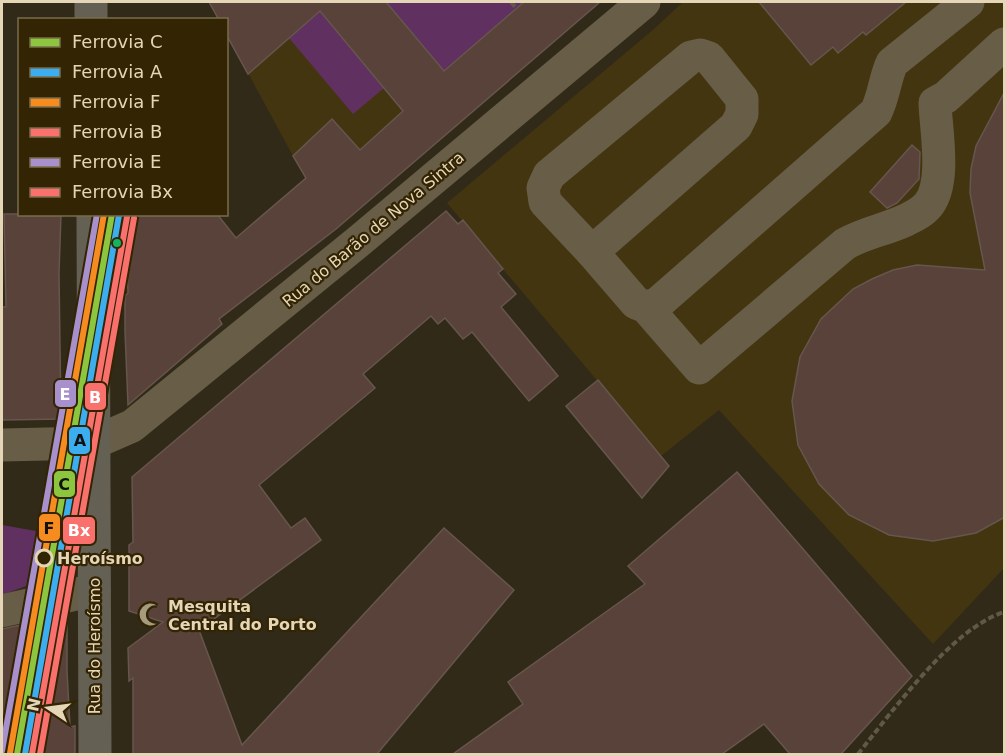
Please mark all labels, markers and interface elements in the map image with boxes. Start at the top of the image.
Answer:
legend [18,18,228,216]
text: Ferrovia C [72,31,163,52]
text: Ferrovia A [72,61,163,82]
text: Ferrovia F [72,91,160,112]
text: Ferrovia B [72,121,162,142]
street label: Rua do Barão de Nova Sintra [279,148,468,311]
text: Ferrovia E [72,151,161,172]
text: Ferrovia Bx [72,181,173,202]
unlabelled marker [111,237,123,249]
line badge: E [54,379,77,408]
line badge: B [84,382,107,411]
text: E [60,385,70,404]
text: B [89,388,101,407]
line badge: A [68,426,91,455]
text: A [74,431,87,450]
line badge: C [53,470,76,498]
text: C [58,475,70,494]
line badge: F [38,513,61,542]
line badge: Bx [62,516,96,545]
text: F [44,519,54,538]
text: Bx [68,521,91,540]
marker: Heroísmo [35,549,53,567]
place label: Heroísmo [57,549,143,568]
street label: Rua do Heroísmo [85,578,104,714]
place label: Mesquita Central do Porto [168,597,317,634]
mosque icon: Mesquita Central do Porto [137,602,163,628]
north arrow [18,678,78,738]
text: N [23,696,45,713]

